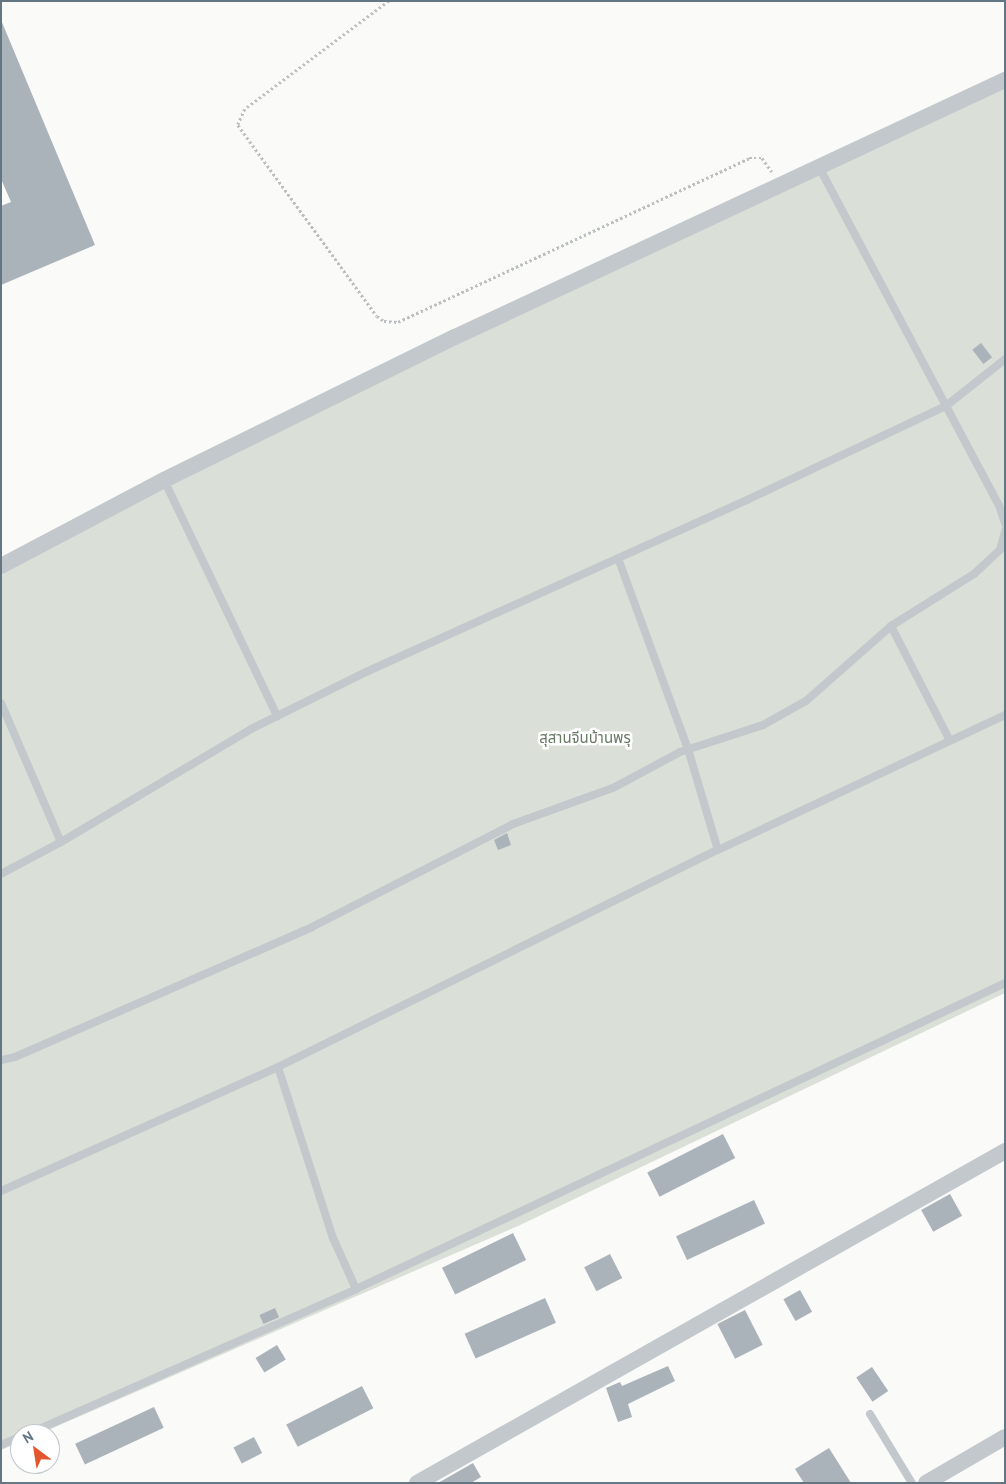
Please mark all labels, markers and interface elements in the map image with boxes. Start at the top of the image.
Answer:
park label: สุสานจีนบ้านพรุ [539,729,631,747]
north arrow [10,1424,60,1474]
text: N [19,1427,36,1447]

